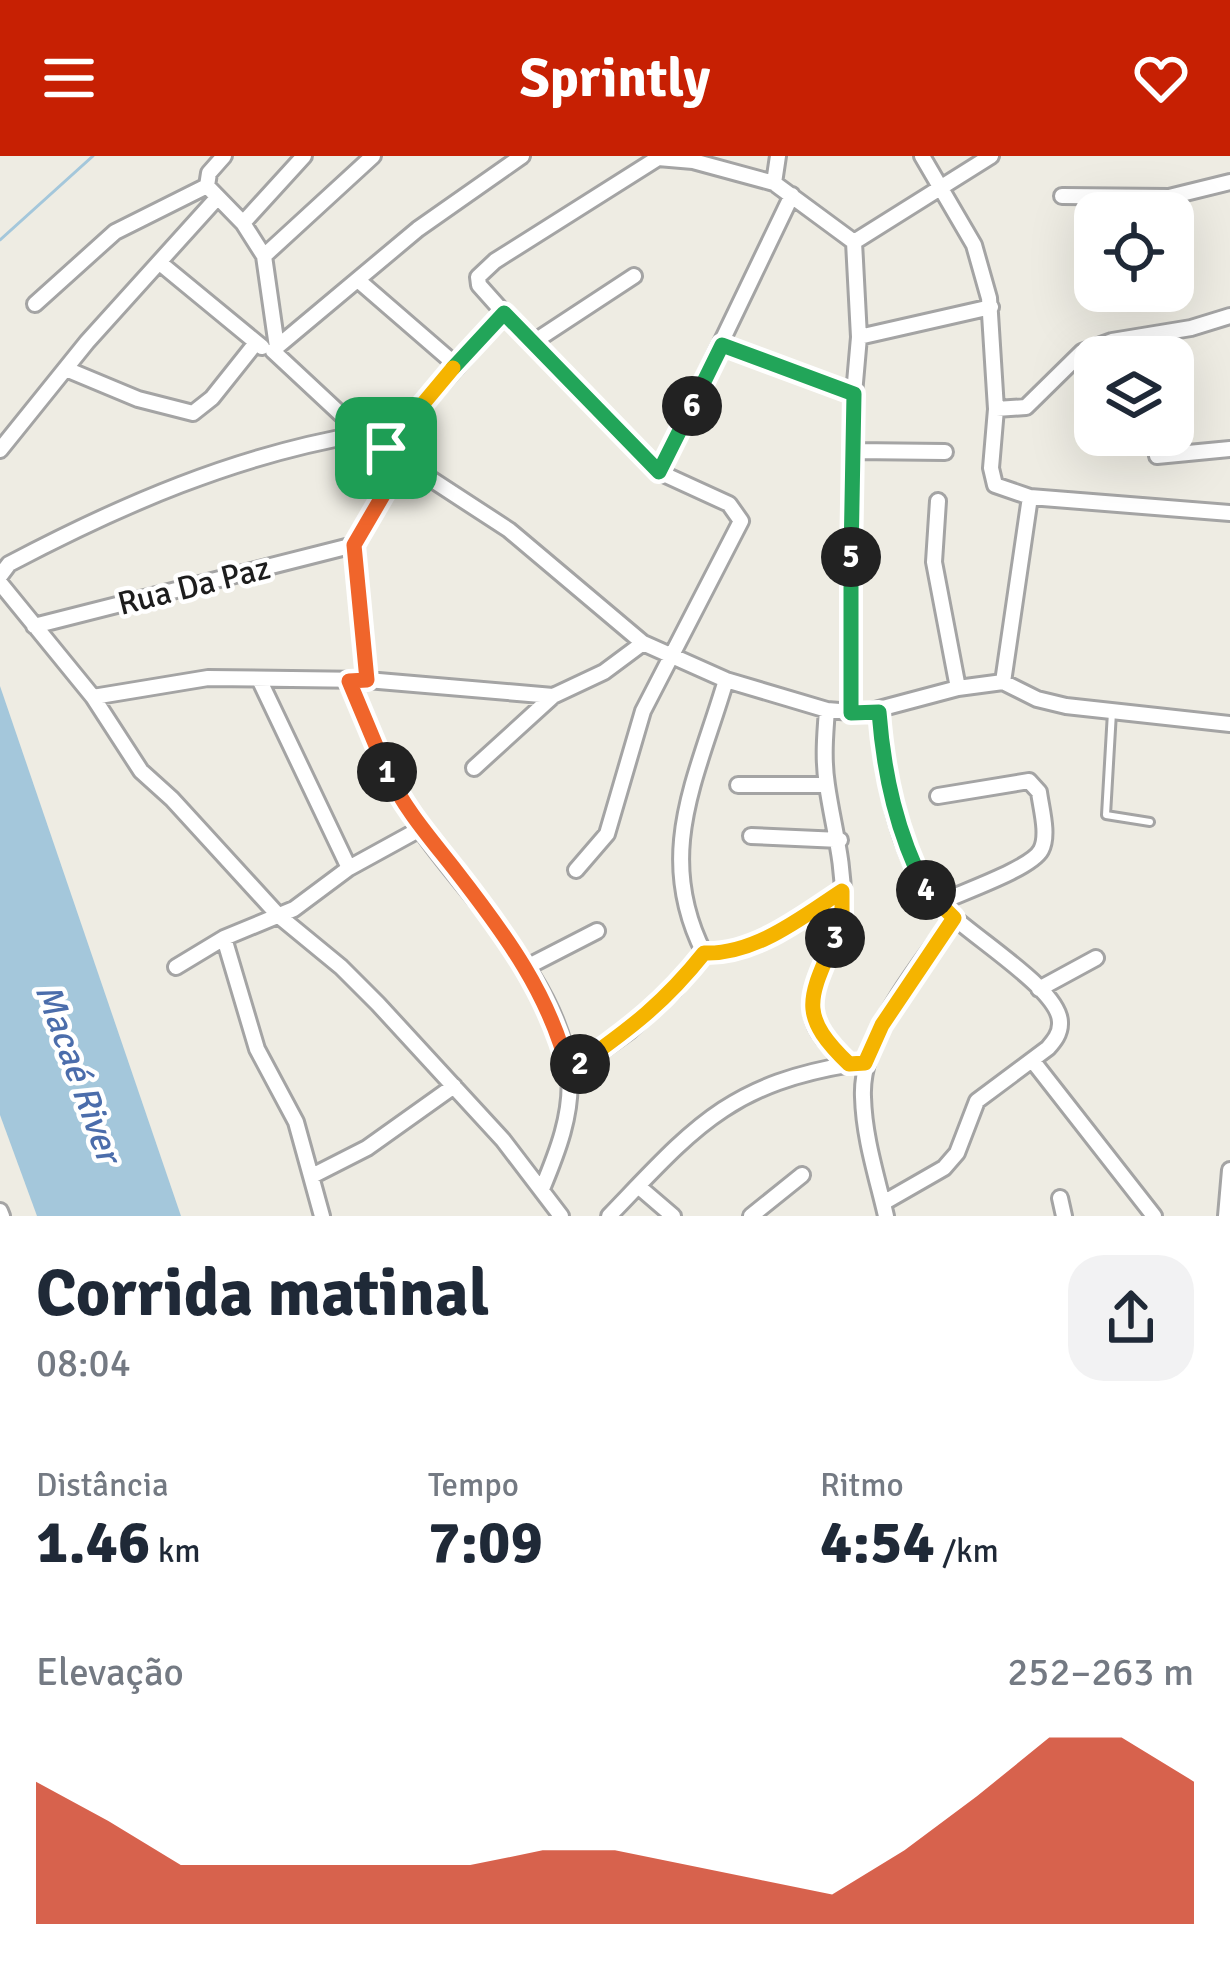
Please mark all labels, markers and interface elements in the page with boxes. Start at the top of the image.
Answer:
icon: menu [36,45,102,111]
text: Sprintly [520,45,710,112]
icon: heart [1128,45,1194,111]
map controls [1074,192,1194,456]
button: locate [1074,192,1194,312]
button: layers [1074,336,1194,456]
pin: 6 [662,376,722,436]
text: 6 [683,385,701,426]
pin [335,397,437,499]
icon: arrive [353,415,419,481]
pin: 5 [821,527,881,587]
text: 5 [842,536,860,577]
street label: Rua Da Paz [114,547,274,625]
pin: 1 [357,742,417,802]
text: 1 [378,751,396,792]
pin: 4 [896,860,956,920]
text: 4 [917,869,935,910]
pin: 3 [805,908,865,968]
text: 3 [826,917,844,958]
water label: Macaé River [25,978,133,1173]
pin: 2 [550,1034,610,1094]
text: 2 [571,1043,589,1084]
text: Corrida matinal [36,1253,489,1334]
button: share [1068,1255,1194,1381]
text: 08:04 [36,1339,131,1387]
text: Distância [36,1465,169,1506]
text: Tempo [428,1465,519,1506]
text: Ritmo [820,1465,904,1506]
text: 1.46 [36,1506,150,1580]
text: 7:09 [428,1506,543,1580]
text: 4:54 [820,1506,935,1580]
text: km [150,1531,201,1572]
text: /km [935,1531,999,1572]
text: Elevação [36,1648,184,1696]
text: 252–263 m [1007,1648,1194,1696]

